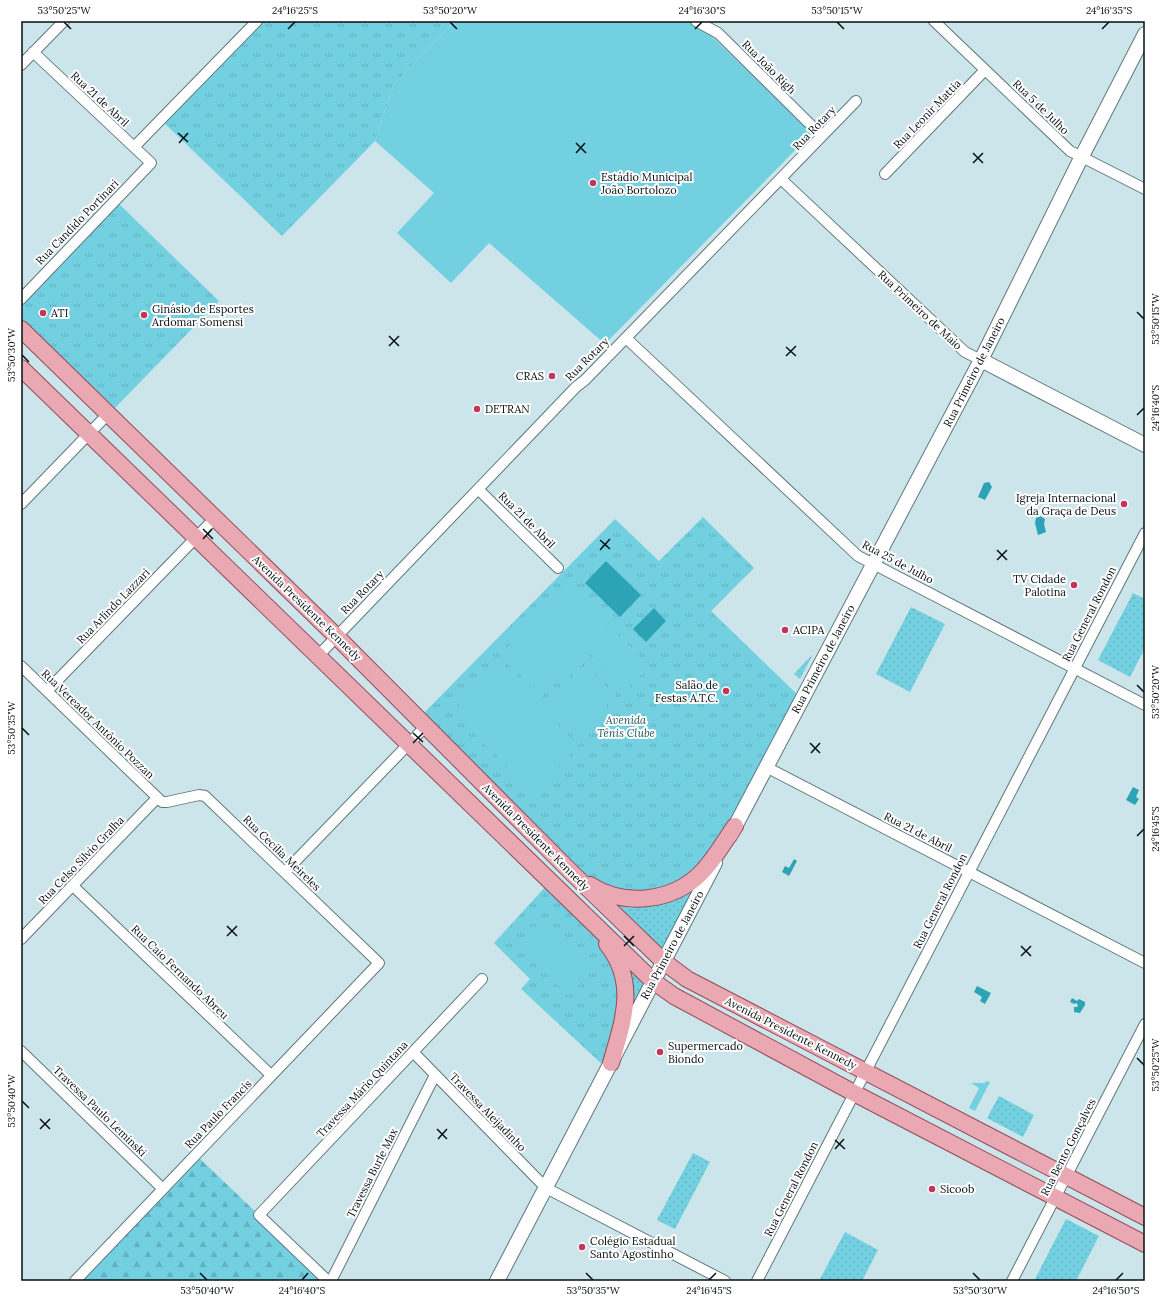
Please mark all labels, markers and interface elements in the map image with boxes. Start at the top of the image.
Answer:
text: 53°50'25"W [37,4,92,17]
text: 24°16'25"S [272,4,318,17]
text: 53°50'20"W [423,4,478,17]
text: 24°16'30"S [679,4,726,17]
text: 53°50'15"W [811,4,864,17]
text: 24°16'35"S [1086,4,1132,17]
street label: Rua João Righ [739,37,799,97]
street label: Rua 21 de Abril [68,69,132,129]
street label: Rua Leonir Mattia [890,76,964,152]
street label: Rua 5 de Julho [1010,77,1072,137]
street label: Rua Rotary [790,103,839,153]
place label: Estádio Municipal João Bortolozo [600,170,692,197]
street label: Rua Candido Portinari [33,176,121,268]
marker: Estádio Municipal João Bortolozo [588,178,598,188]
street label: Rua Primeiro de Maio [875,267,965,353]
text: 53°50'15"W [1149,292,1162,345]
place label: Ginásio de Esportes Ardomar Somensi [151,302,254,329]
place label: ATI [50,306,69,320]
marker: ATI [38,308,48,318]
marker: Ginásio de Esportes Ardomar Somensi [139,310,149,320]
street label: Rua Primeiro de Janeiro [940,315,1008,429]
text: 53°50'30"W [5,327,18,382]
street label: Rua Rotary [562,334,612,384]
place label: CRAS [516,369,544,383]
marker: CRAS [547,371,557,381]
text: 24°16'40"S [1149,385,1162,431]
place label: DETRAN [485,402,530,416]
marker: DETRAN [472,404,482,414]
street label: Rua 21 de Abril [496,489,558,551]
place label: Igreja Internacional da Graça de Deus [1016,491,1116,518]
marker: Igreja Internacional da Graça de Deus [1119,499,1129,509]
street label: Rua 25 de Julho [860,537,936,587]
street label: Avenida Presidente Kennedy [249,552,364,664]
street label: Rua General Rondon [1059,564,1119,664]
street label: Rua Arlindo Lazzari [73,565,153,647]
street label: Rua Rotary [338,567,387,617]
place label: TV Cidade Palotina [1013,572,1066,599]
marker: TV Cidade Palotina [1069,580,1079,590]
street label: Rua Primeiro de Janeiro [788,602,858,716]
place label: ACIPA [792,623,825,637]
marker: ACIPA [780,625,790,635]
text: 53°50'20"W [1149,664,1162,719]
street label: Rua Vereador Antônio Pozzan [39,666,158,782]
place label: Salão de Festas A.T.C. [655,678,718,705]
marker: Salão de Festas A.T.C. [721,686,731,696]
text: 53°50'35"W [5,700,18,755]
park label: Avenida Tênis Clube [597,713,655,740]
street label: Avenida Presidente Kennedy [479,780,593,894]
text: 24°16'45"S [1149,806,1162,852]
street label: Rua 21 de Abril [882,809,954,855]
street label: Rua Cecília Meireles [240,812,324,894]
street label: Rua Celso Sílvio Gralha [35,813,127,907]
street label: Rua General Rondon [910,851,970,951]
street label: Rua Primeiro de Janeiro [637,888,707,1002]
street label: Rua Caio Fernando Abreu [128,922,232,1022]
street label: Avenida Presidente Kennedy [722,993,859,1072]
street label: Travessa Mário Quintana [313,1037,411,1140]
text: 53°50'25"W [1149,1037,1162,1092]
place label: Supermercado Biondo [668,1039,743,1066]
marker: Supermercado Biondo [655,1047,665,1057]
street label: Travessa Paulo Leminski [50,1063,150,1159]
street label: Travessa Aleijadinho [447,1070,529,1154]
text: 53°50'40"W [5,1073,18,1128]
street label: Rua Paulo Francis [182,1077,254,1151]
street label: Rua Bento Gonçalves [1037,1096,1099,1198]
street label: Travessa Burle Max [343,1126,401,1220]
street label: Rua General Rondon [761,1139,821,1239]
place label: Sicoob [940,1182,974,1196]
marker: Sicoob [927,1184,937,1194]
place label: Colégio Estadual Santo Agostinho [590,1234,676,1261]
marker: Colégio Estadual Santo Agostinho [577,1242,587,1252]
text: 53°50'40"W [180,1284,235,1297]
text: 24°16'40"S [279,1284,325,1297]
text: 53°50'35"W [566,1284,621,1297]
text: 24°16'45"S [686,1284,732,1297]
text: 53°50'30"W [953,1284,1008,1297]
text: 24°16'50"S [1093,1284,1140,1297]

